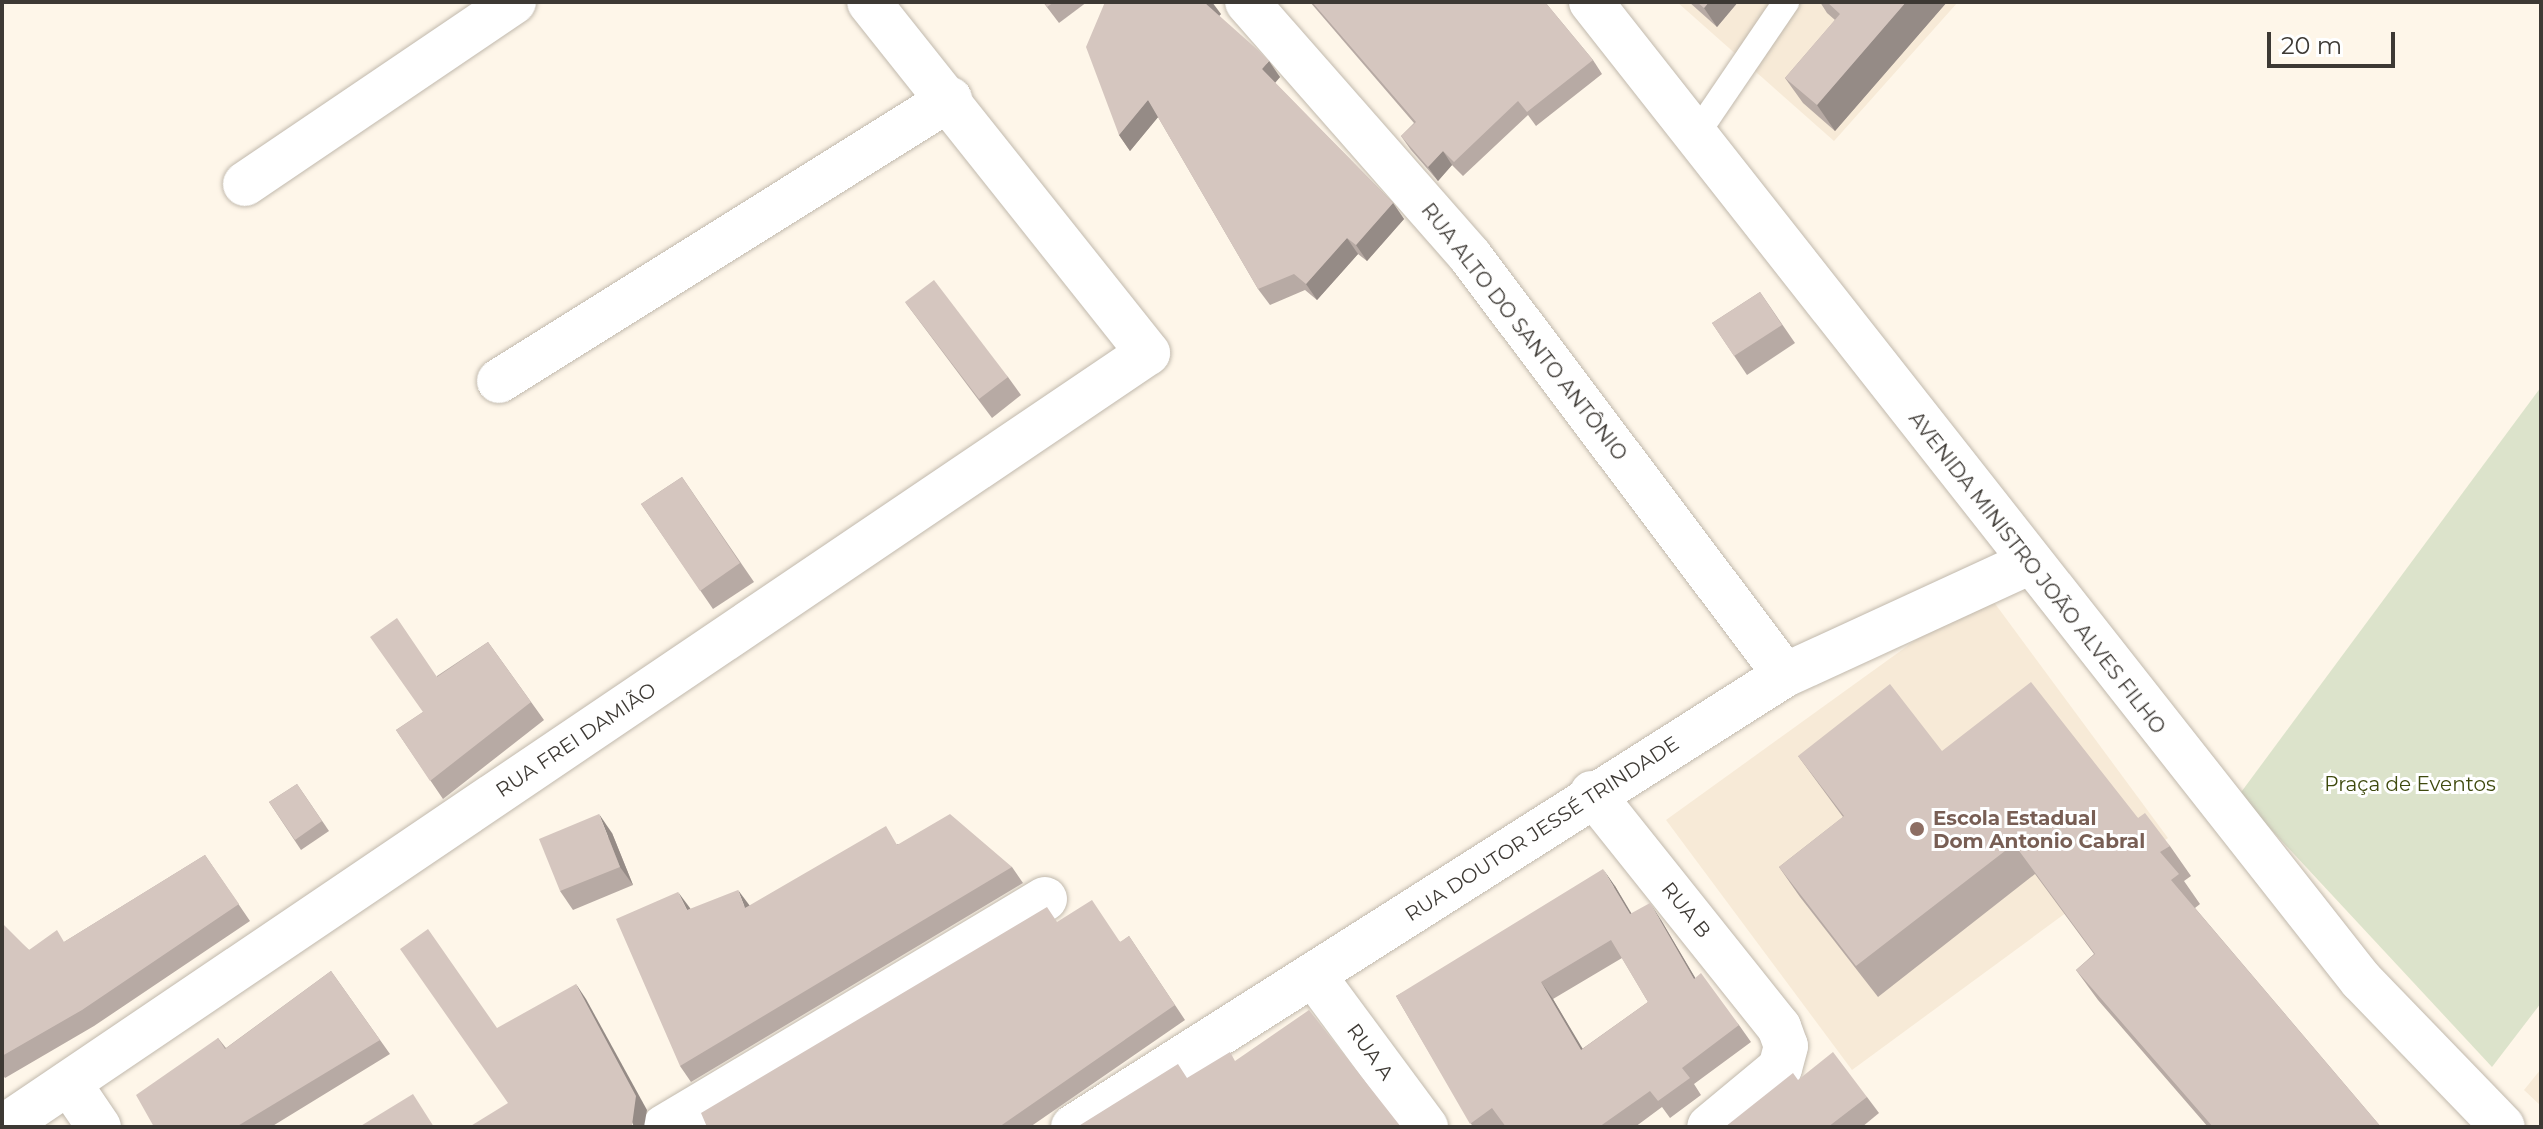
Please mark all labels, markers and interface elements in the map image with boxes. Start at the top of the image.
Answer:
scale bar [2271,16,2399,66]
text: 20 m [2281,31,2342,60]
street label: RUA ALTO DO SANTO ANTÔNIO [1416,199,1632,465]
street label: AVENIDA MINISTRO JOÃO ALVES FILHO [1904,407,2170,739]
street label: RUA FREI DAMIÃO [491,677,661,803]
street label: RUA DOUTOR JESSÉ TRINDADE [1401,731,1683,927]
park label: Praça de Eventos [2324,772,2496,796]
place label: Escola Estadual Dom Antonio Cabral [1933,806,2145,853]
marker: Escola Estadual Dom Antonio Cabral [1908,820,1926,838]
street label: RUA B [1656,877,1716,943]
street label: RUA A [1342,1019,1398,1085]

